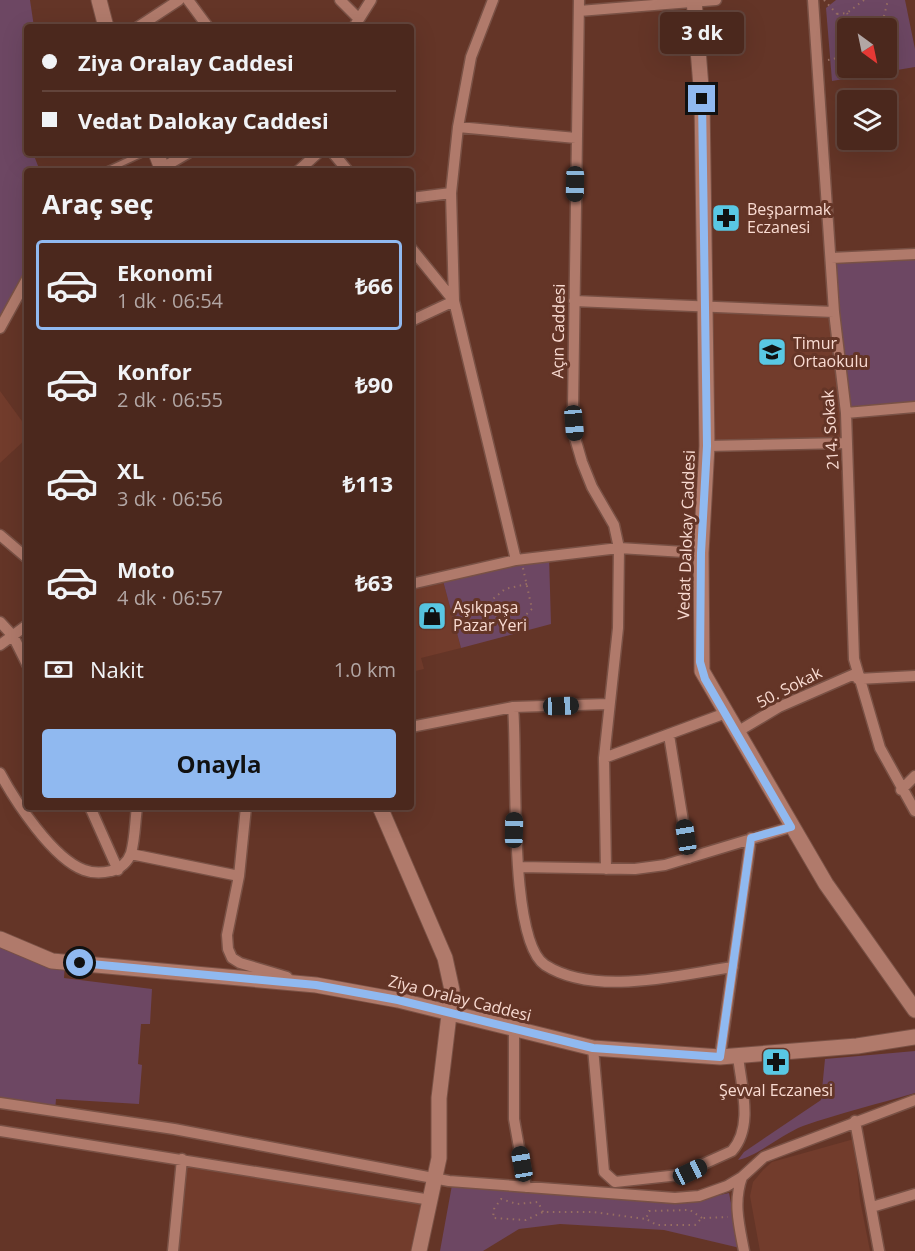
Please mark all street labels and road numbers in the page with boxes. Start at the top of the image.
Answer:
street label: Açın Caddesi [546,283,570,379]
street label: 214. Sokak [816,389,844,471]
street label: Vedat Dalokay Caddesi [672,450,700,620]
street label: 50. Sokak [752,661,826,713]
street label: Ziya Oralay Caddesi [386,970,534,1026]

